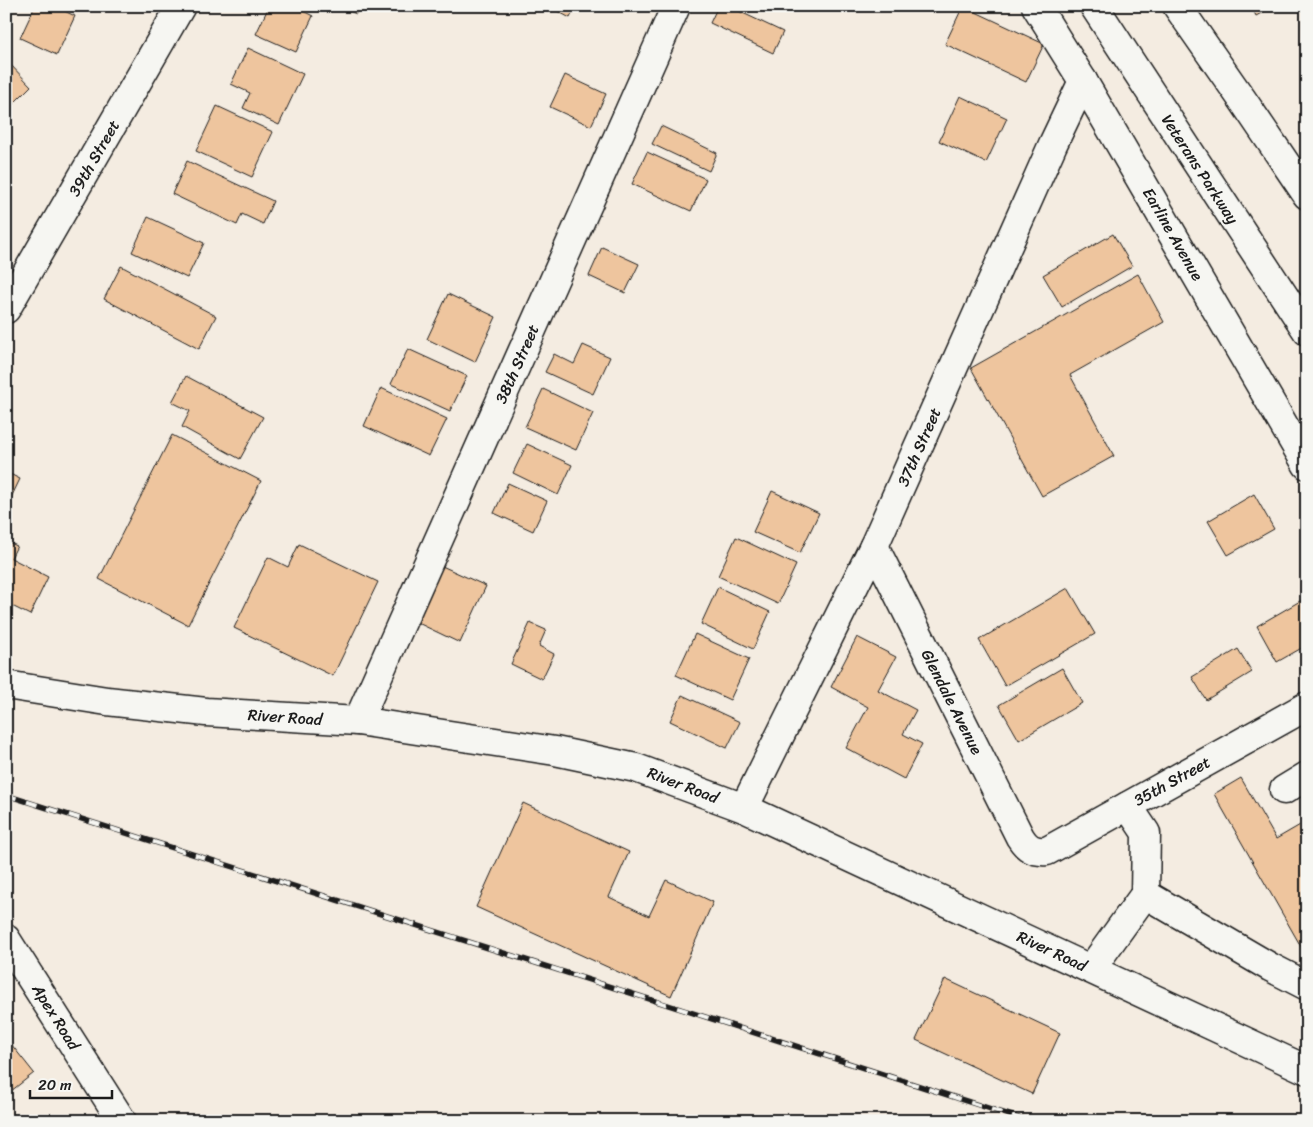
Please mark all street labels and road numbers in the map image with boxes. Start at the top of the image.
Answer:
street label: Veterans Parkway [1153,108,1247,231]
street label: 39th Street [60,114,128,202]
street label: Earline Avenue [1134,182,1212,287]
street label: 38th Street [487,320,547,408]
street label: 37th Street [889,403,949,491]
street label: Glendale Avenue [913,644,991,760]
street label: River Road [247,700,325,734]
street label: 35th Street [1128,748,1216,814]
street label: River Road [643,758,724,812]
street label: River Road [1012,922,1093,981]
street label: Apex Road [24,977,89,1057]

